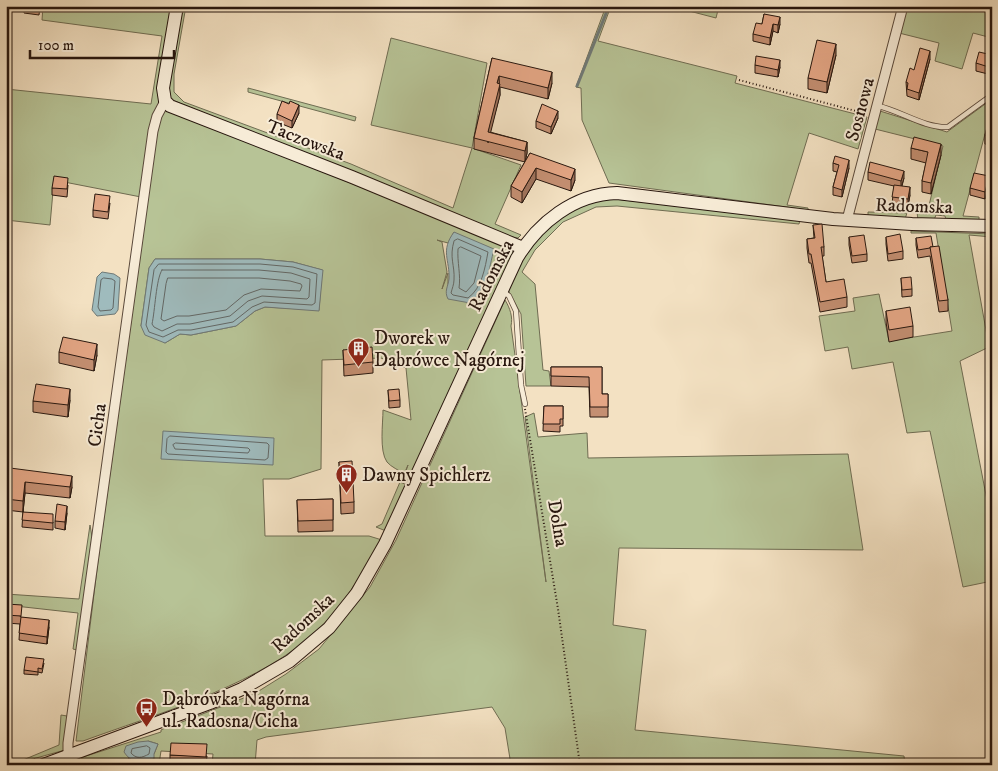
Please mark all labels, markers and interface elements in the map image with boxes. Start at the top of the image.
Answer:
scale bar [30,28,174,60]
text: 100 m [38,36,74,55]
street label: Sosnowa [841,75,880,144]
street label: Taczowska [263,115,348,166]
street label: Radomska [875,194,953,219]
street label: Radomska [463,236,519,315]
place label: Dworek w Dąbrówce Nagórnej [374,327,525,372]
building icon: Dworek w Dąbrówce Nagórnej [346,336,370,367]
street label: Cicha [83,402,112,448]
building icon: Dawny Spichlerz [334,462,358,493]
place label: Dawny Spichlerz [362,464,491,487]
street label: Dolna [542,498,573,548]
street label: Radomska [267,588,339,658]
place label: Dąbrówka Nagórna ul. Radosna/Cicha [162,688,309,733]
bus stop icon: Dąbrówka Nagórna ul. Radosna/Cicha [134,697,158,728]

